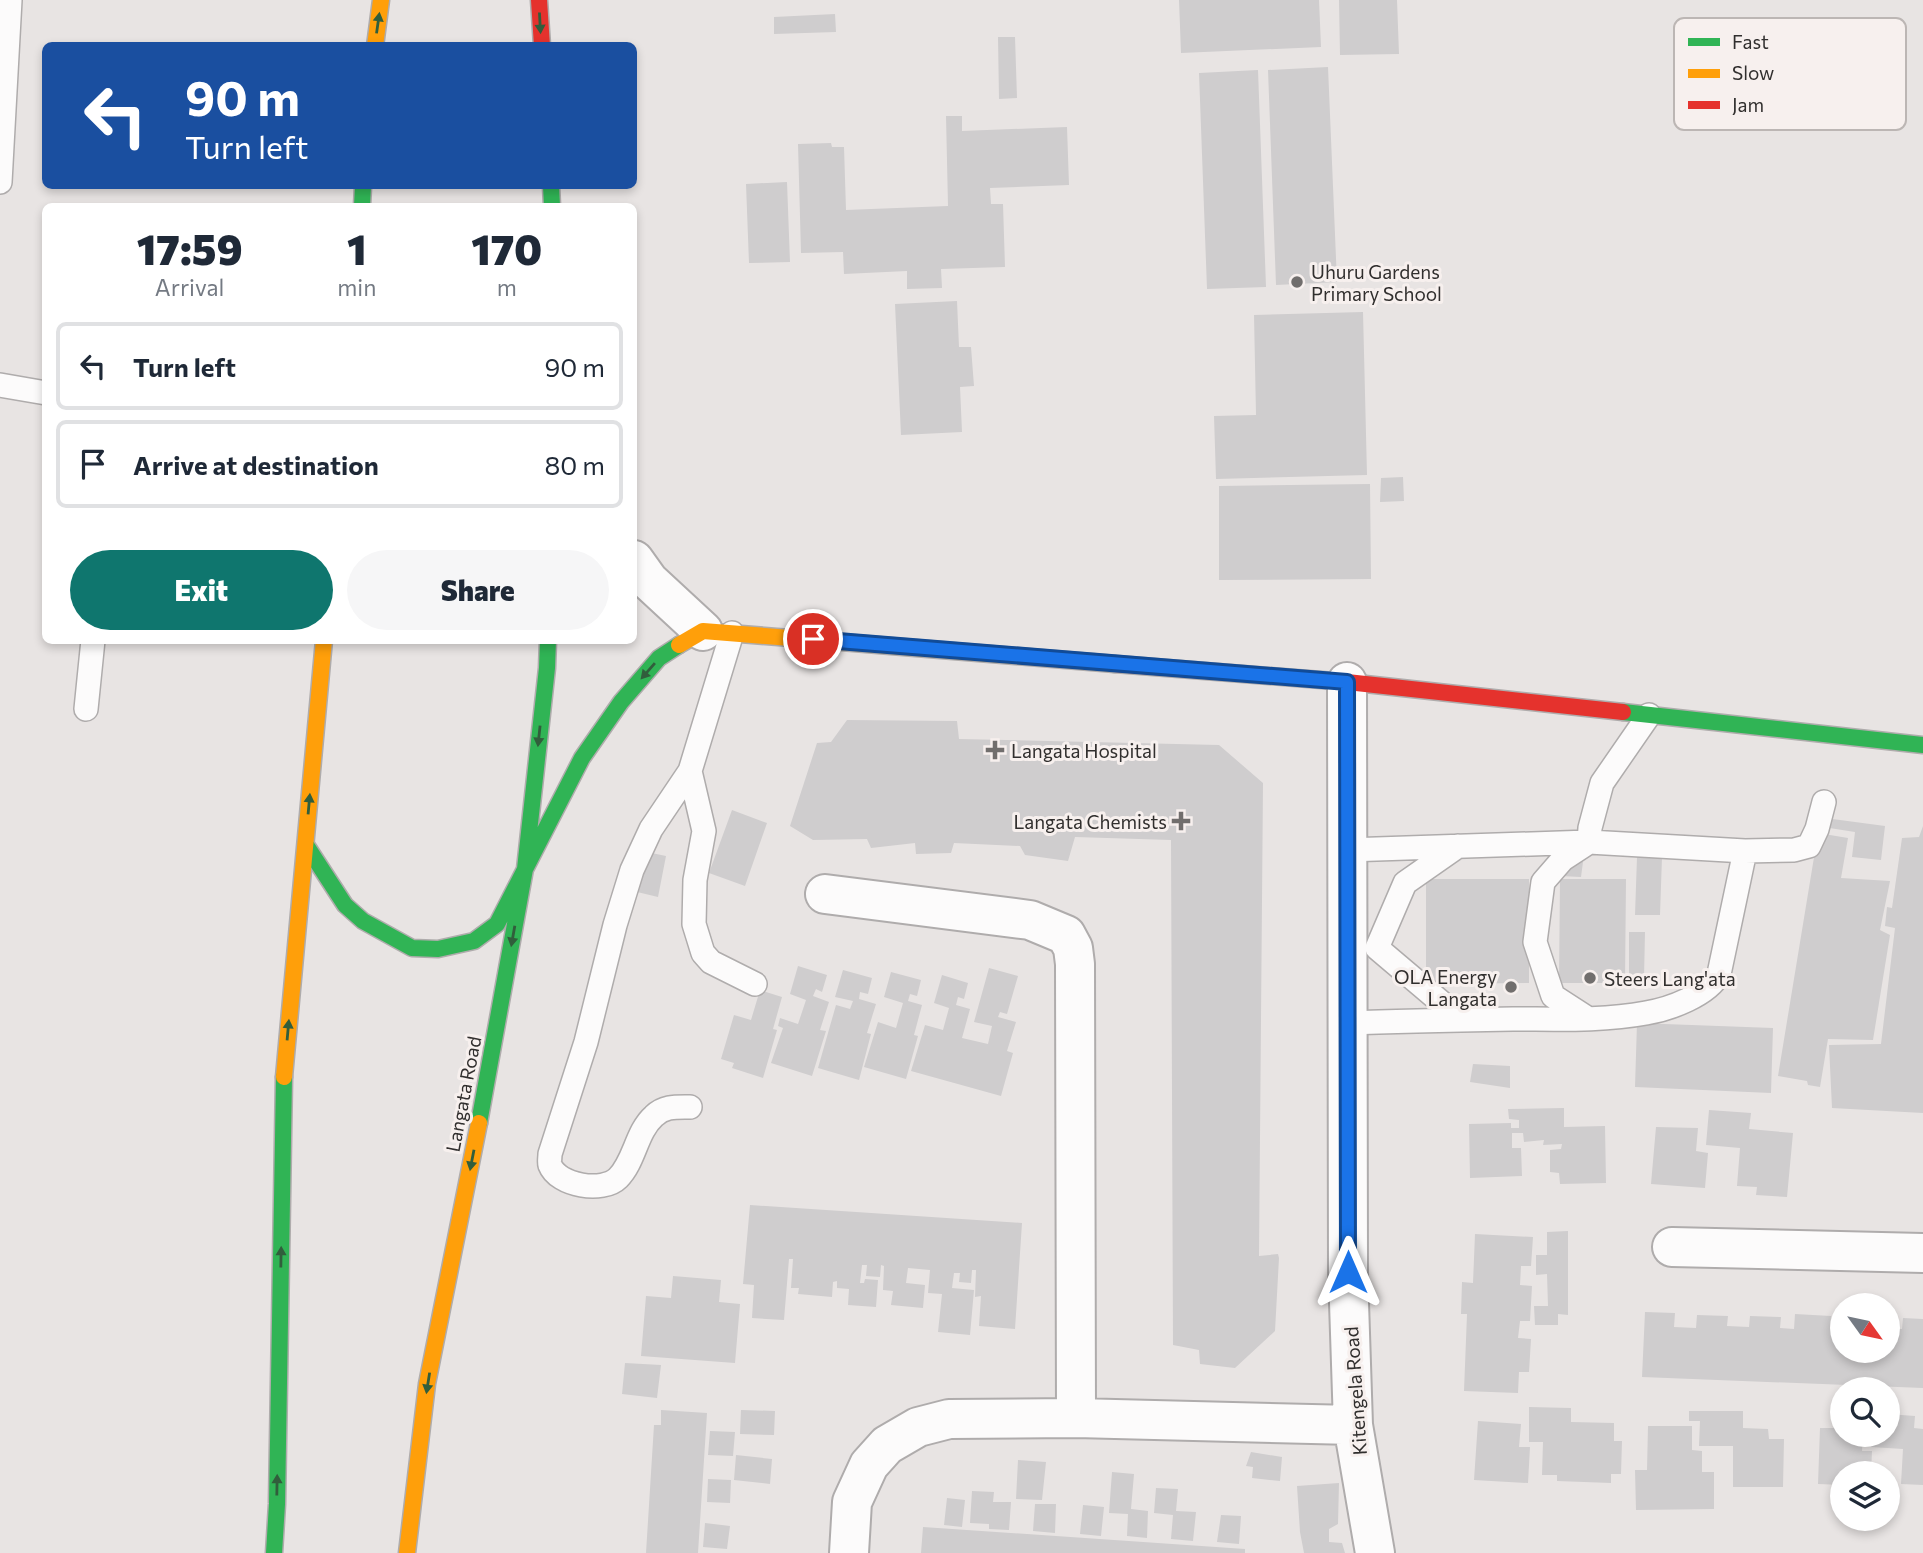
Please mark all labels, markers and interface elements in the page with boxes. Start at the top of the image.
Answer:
one-way arrow [372,12,383,34]
one-way arrow [535,12,546,34]
legend [1674,18,1906,130]
text: Fast [1732,30,1769,53]
text: Slow [1732,61,1774,84]
text: 90 m [185,66,300,126]
icon: left [70,70,161,161]
text: Jam [1732,93,1764,116]
text: Turn left [185,126,309,166]
text: 17:59 [137,222,243,274]
text: 1 [347,222,367,274]
text: 170 [471,222,542,274]
place label: Uhuru Gardens Primary School [1311,260,1442,305]
text: Arrival [155,273,224,301]
text: min [337,273,376,301]
text: m [497,273,517,301]
marker: Uhuru Gardens Primary School [1289,274,1305,290]
icon: left [74,347,112,385]
text: Turn left [133,351,236,382]
text: 90 m [545,351,605,382]
icon: arrive [74,445,112,483]
text: Arrive at destination [133,449,379,480]
text: 80 m [545,449,605,480]
button: Exit [70,550,333,630]
button: Share [347,550,609,630]
pin [783,609,843,669]
icon: arrive [794,620,832,658]
one-way arrow [641,662,656,679]
one-way arrow [533,725,544,747]
place label: Langata Hospital [1011,739,1157,762]
marker: Langata Hospital [985,740,1005,760]
one-way arrow [304,792,315,814]
place label: Langata Chemists [1013,810,1167,833]
marker: Langata Chemists [1173,813,1189,829]
one-way arrow [507,925,518,947]
place label: OLA Energy Langata [1394,965,1497,1010]
place label: Steers Lang'ata [1604,967,1736,990]
marker: Steers Lang'ata [1582,970,1598,986]
marker: OLA Energy Langata [1503,979,1519,995]
one-way arrow [283,1019,294,1041]
street label: Langata Road [440,1034,486,1154]
one-way arrow [466,1149,477,1171]
position arrow [1311,1235,1385,1309]
one-way arrow [275,1246,287,1268]
north arrow [1830,1293,1900,1363]
map controls [1830,1293,1900,1531]
street label: Kitengela Road [1339,1326,1371,1456]
one-way arrow [422,1372,433,1394]
button: search [1830,1377,1900,1447]
button: layers [1830,1461,1900,1531]
one-way arrow [271,1474,283,1496]

